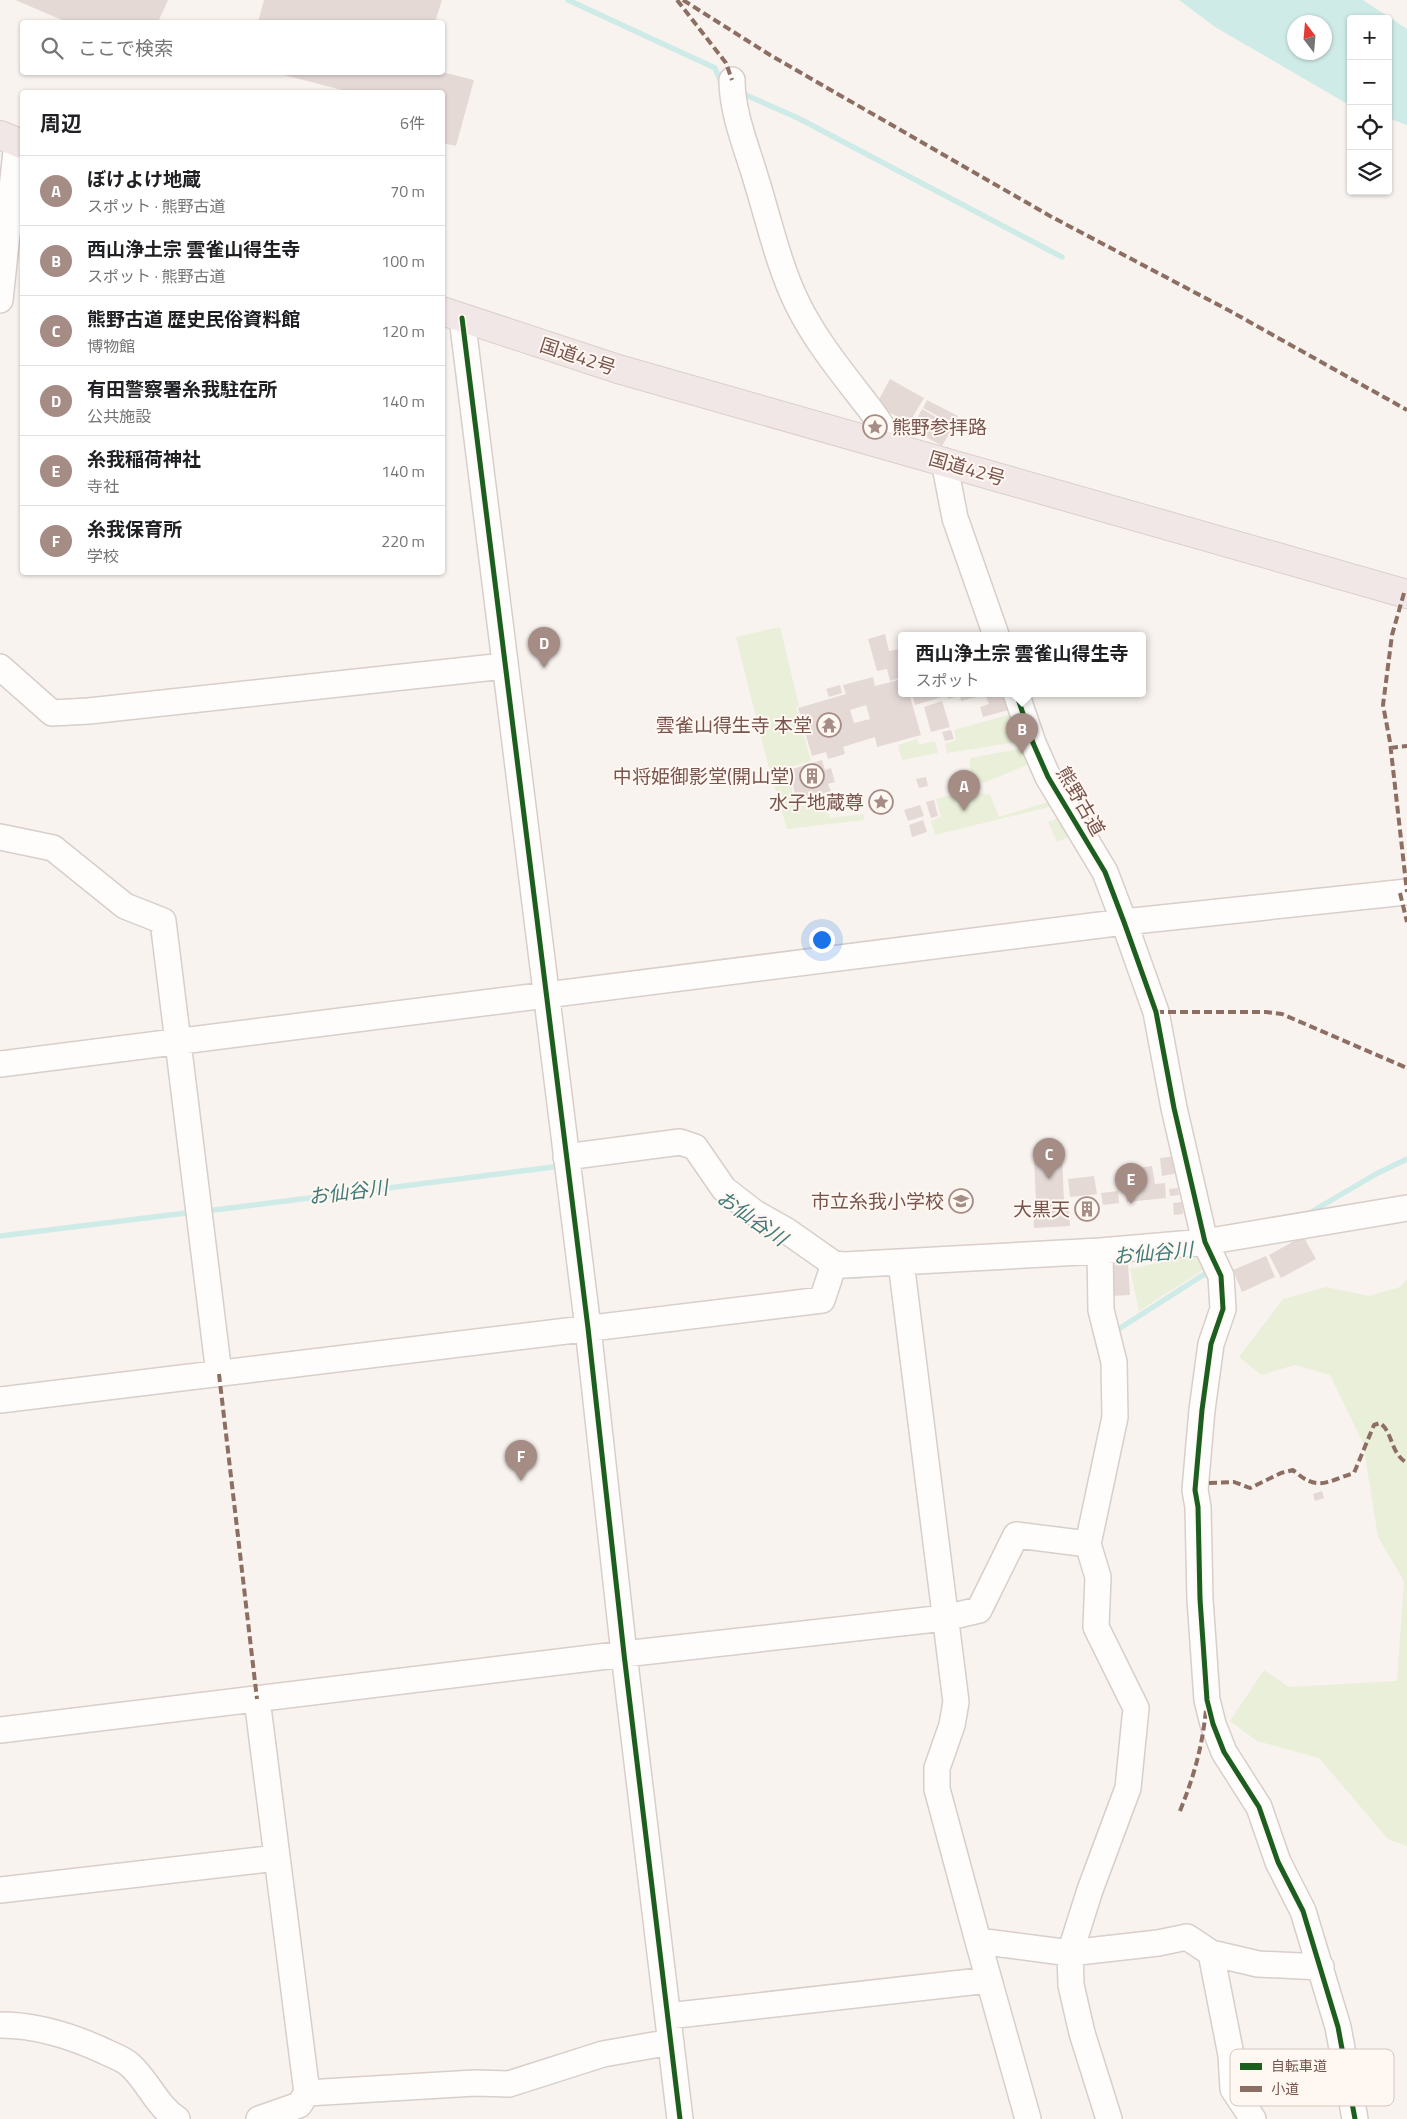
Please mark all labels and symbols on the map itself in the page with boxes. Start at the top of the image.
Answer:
north arrow [1287,15,1332,60]
street label: 国道42号 [536,330,620,381]
place label: 熊野参拝路 [892,412,987,441]
place icon: 熊野参拝路 [862,414,888,440]
street label: 国道42号 [926,443,1009,492]
pin: D [528,627,560,668]
place label: 雲雀山得生寺 本堂 [656,710,812,739]
temple icon: 雲雀山得生寺 本堂 [816,712,842,738]
pin: B [1006,713,1038,754]
place label: 中将姫御影堂(開山堂) [613,761,794,790]
street label: 熊野古道 [1050,761,1113,841]
building icon: 中将姫御影堂(開山堂) [799,763,825,789]
pin: A [948,770,980,811]
place label: 水子地蔵尊 [769,787,864,816]
place icon: 水子地蔵尊 [868,789,894,815]
your location [809,927,835,953]
pin: C [1033,1138,1065,1179]
pin: E [1115,1163,1147,1204]
water label: お仙谷川 [306,1171,392,1212]
water label: お仙谷川 [711,1182,796,1254]
place label: 市立糸我小学校 [811,1186,944,1215]
school or university icon: 市立糸我小学校 [948,1188,974,1214]
place label: 大黒天 [1013,1194,1070,1223]
building icon: 大黒天 [1074,1196,1100,1222]
water label: お仙谷川 [1112,1233,1196,1271]
pin: F [505,1440,537,1481]
legend [1230,2049,1394,2106]
text: 自転車道 [1271,2055,1327,2076]
text: 小道 [1271,2078,1299,2099]

